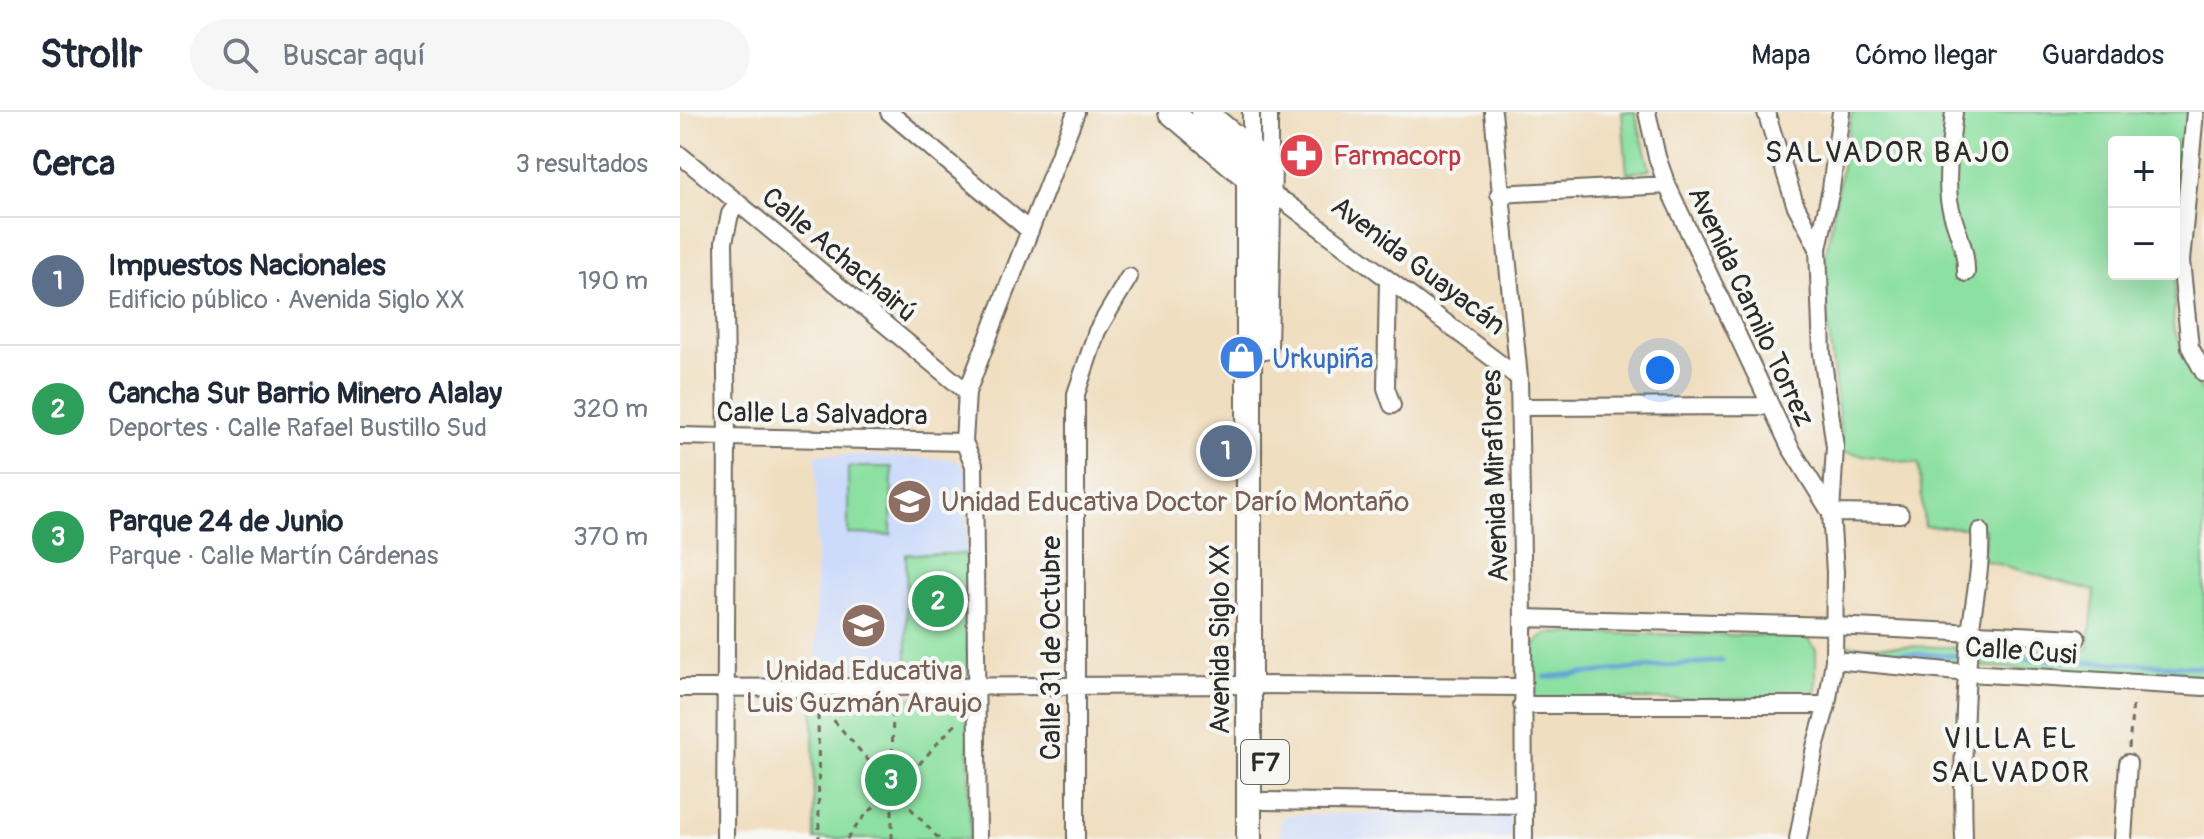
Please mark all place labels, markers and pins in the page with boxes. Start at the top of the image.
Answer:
pharmacy icon: Farmacorp [1278,131,1326,179]
place label: Farmacorp [1333,139,1462,174]
shop icon: Urkupiña [1217,334,1265,382]
place label: Urkupiña [1272,342,1374,377]
pin: 1 [1200,421,1252,481]
school or university icon: Unidad Educativa Doctor Darío Montaño [886,477,934,525]
place label: Unidad Educativa Doctor Darío Montaño [941,485,1409,520]
pin: 2 [912,571,964,631]
school or university icon: Unidad Educativa Luis Guzmán Araujo [840,602,888,650]
place label: Unidad Educativa Luis Guzmán Araujo [746,654,982,721]
pin: 3 [865,750,917,810]

